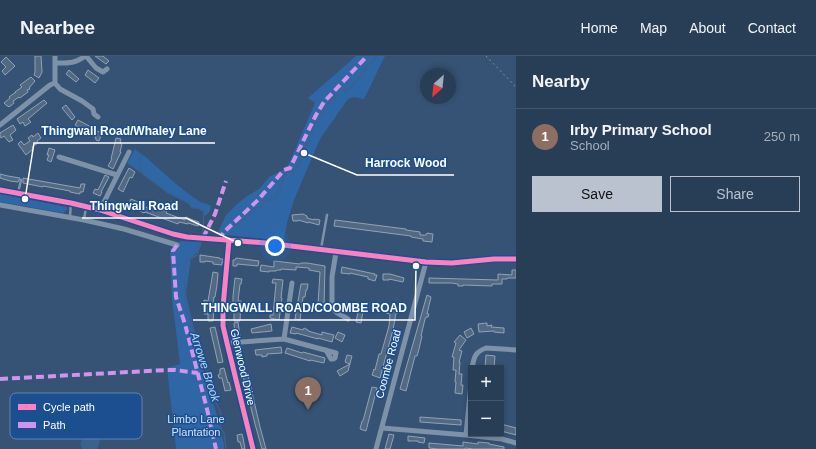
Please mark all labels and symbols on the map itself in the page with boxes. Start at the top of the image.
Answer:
north arrow [420,68,456,104]
callout: Thingwall Road/Whaley Lane [34,119,215,143]
text: Thingwall Road/Whaley Lane [41,124,207,138]
callout: Harrock Wood [357,151,454,175]
text: Harrock Wood [365,156,447,170]
callout: Thingwall Road [82,194,186,218]
text: Thingwall Road [90,199,178,213]
your location [265,236,285,256]
callout: THINGWALL ROAD/COOMBE ROAD [193,296,415,320]
text: THINGWALL ROAD/COOMBE ROAD [201,301,407,315]
street label: Glenwood Drive [228,328,258,406]
street label: Coombe Road [373,328,403,400]
water label: Arrowe Brook [187,329,223,405]
pin: 1 [295,377,321,410]
legend [10,393,142,439]
text: Cycle path [43,401,95,413]
park label: Limbo Lane Plantation [167,413,225,438]
text: Path [43,419,66,431]

